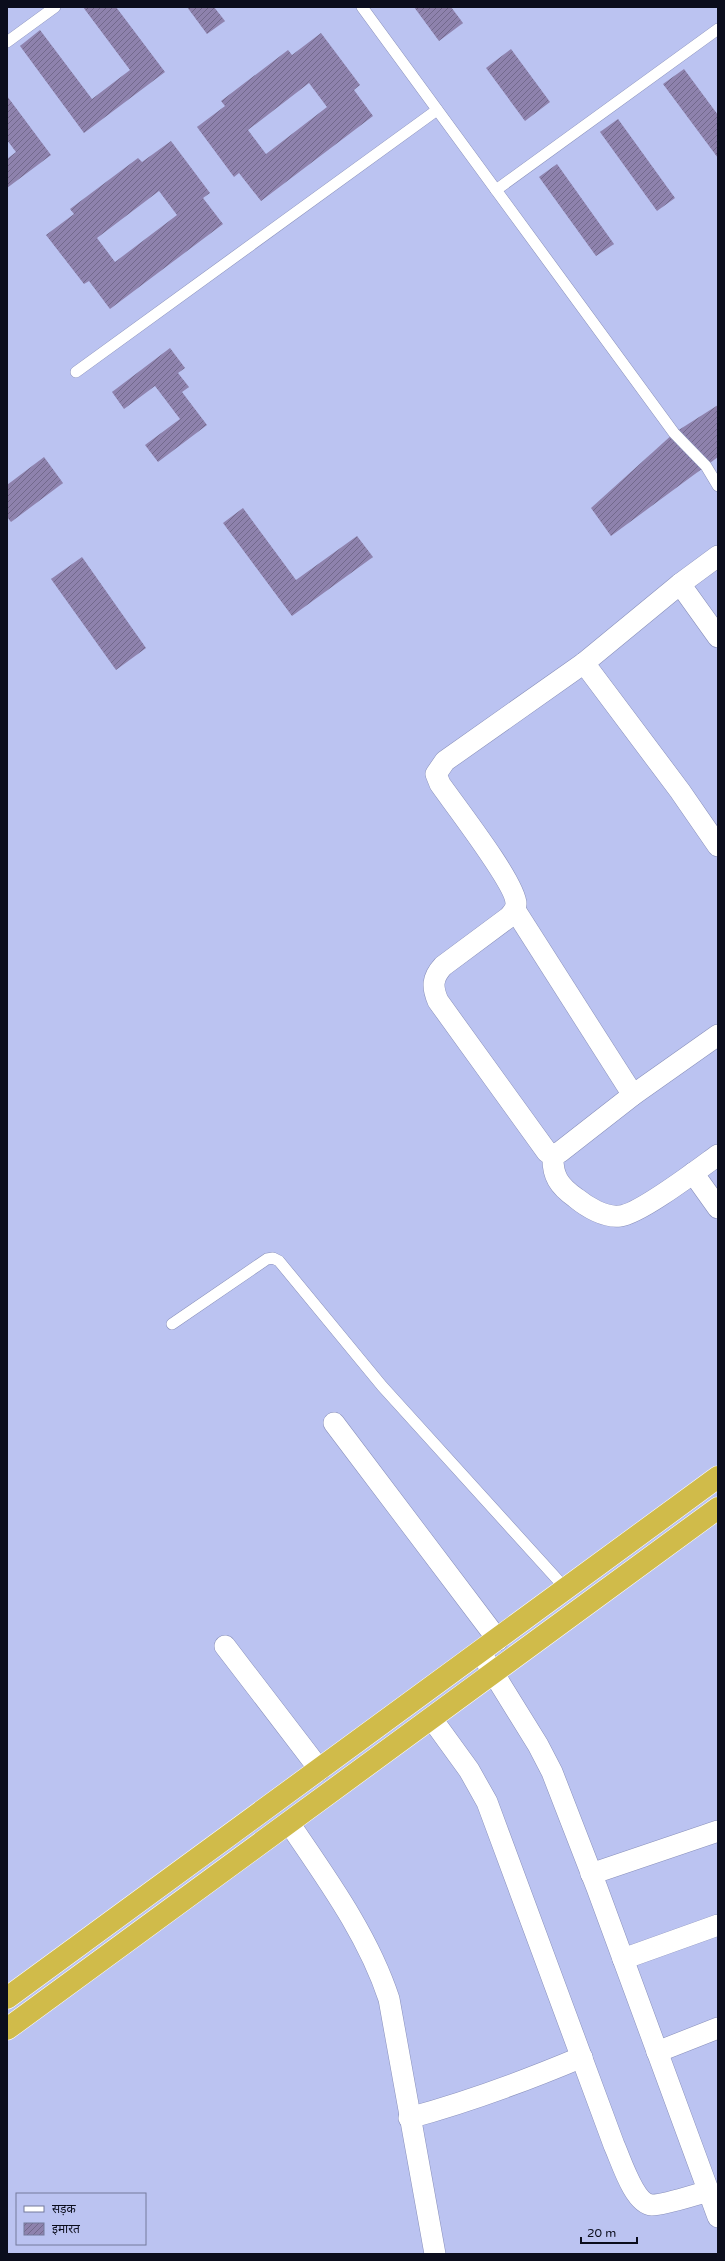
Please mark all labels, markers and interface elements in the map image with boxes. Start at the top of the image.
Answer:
legend [16,2193,146,2245]
text: सड़क [52,2202,77,2216]
scale bar [581,2219,637,2245]
text: इमारत [52,2222,81,2236]
text: 20 m [587,2226,616,2240]

